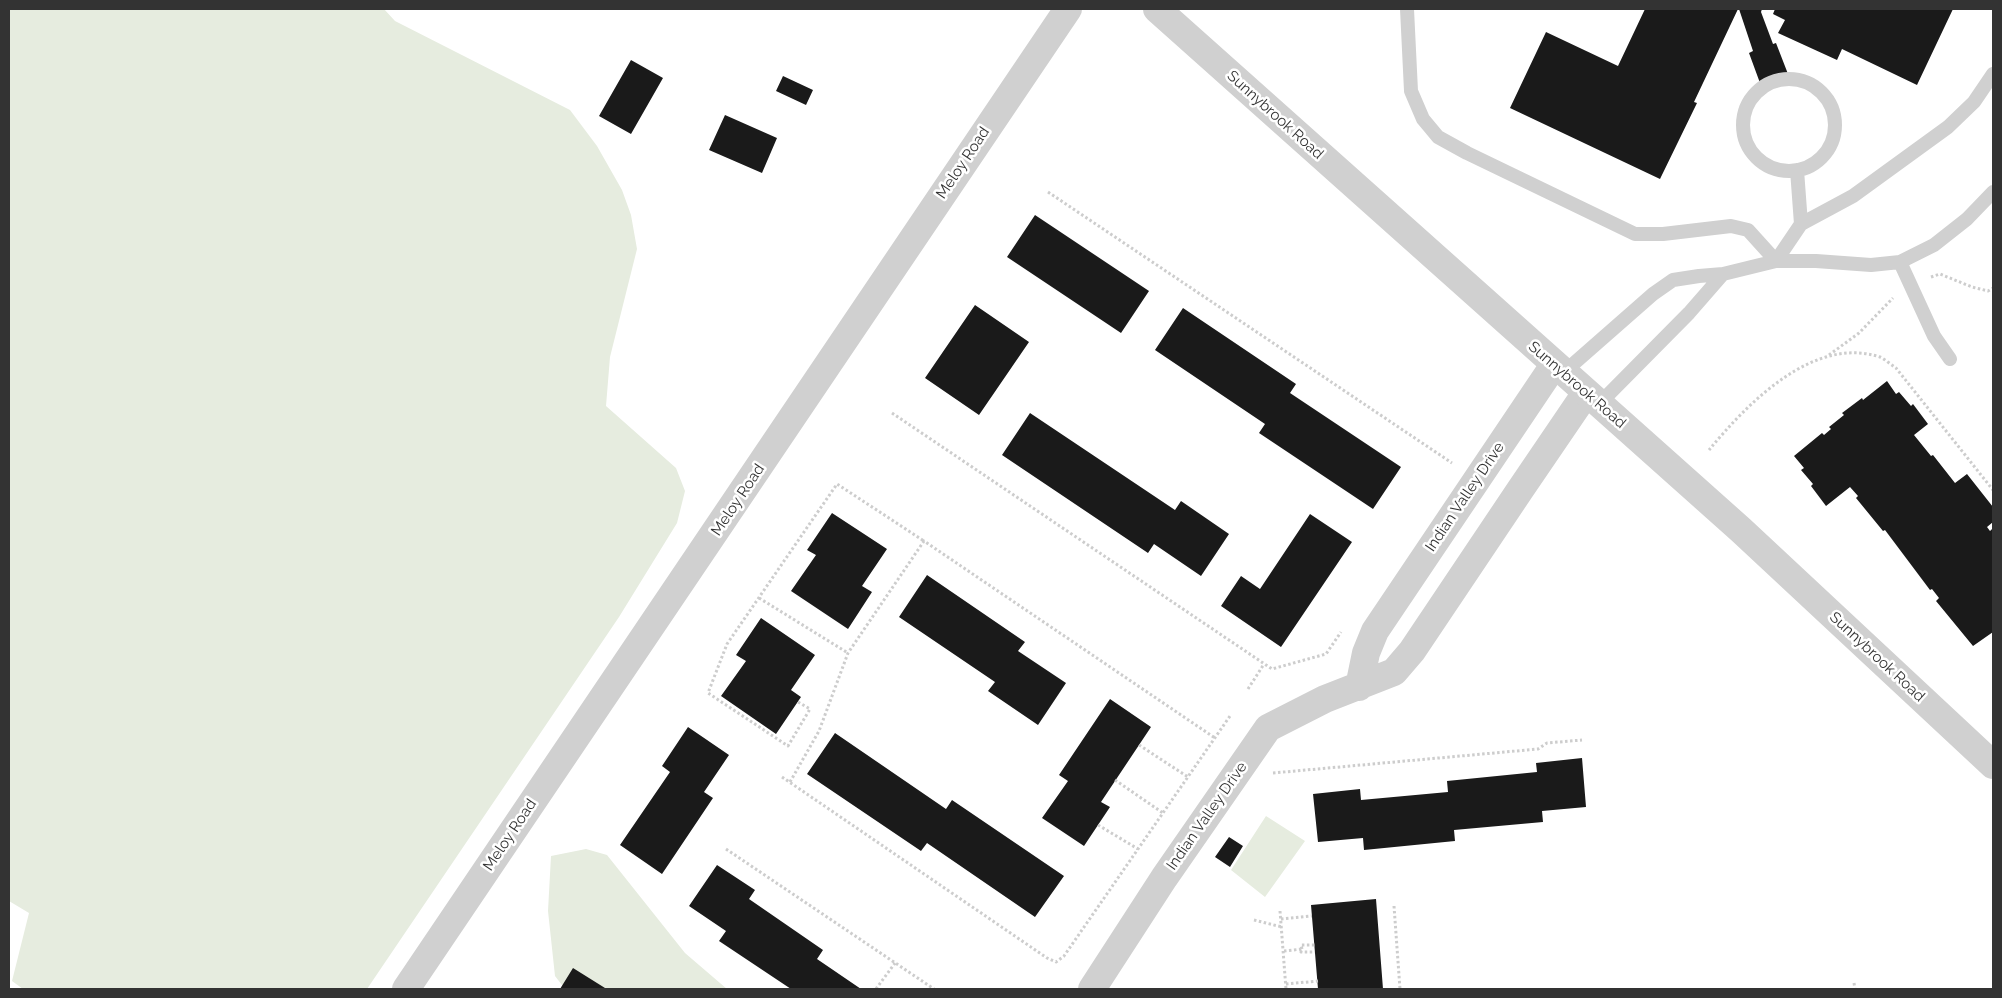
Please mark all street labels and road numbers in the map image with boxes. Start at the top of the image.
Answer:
street label: Sunnybrook Road [1223,67,1327,163]
street label: Meloy Road [932,124,994,202]
street label: Sunnybrook Road [1525,338,1629,432]
street label: Indian Valley Drive [1422,439,1508,555]
street label: Meloy Road [707,461,769,539]
street label: Sunnybrook Road [1826,608,1928,706]
street label: Indian Valley Drive [1163,758,1251,874]
street label: Meloy Road [479,796,541,874]

